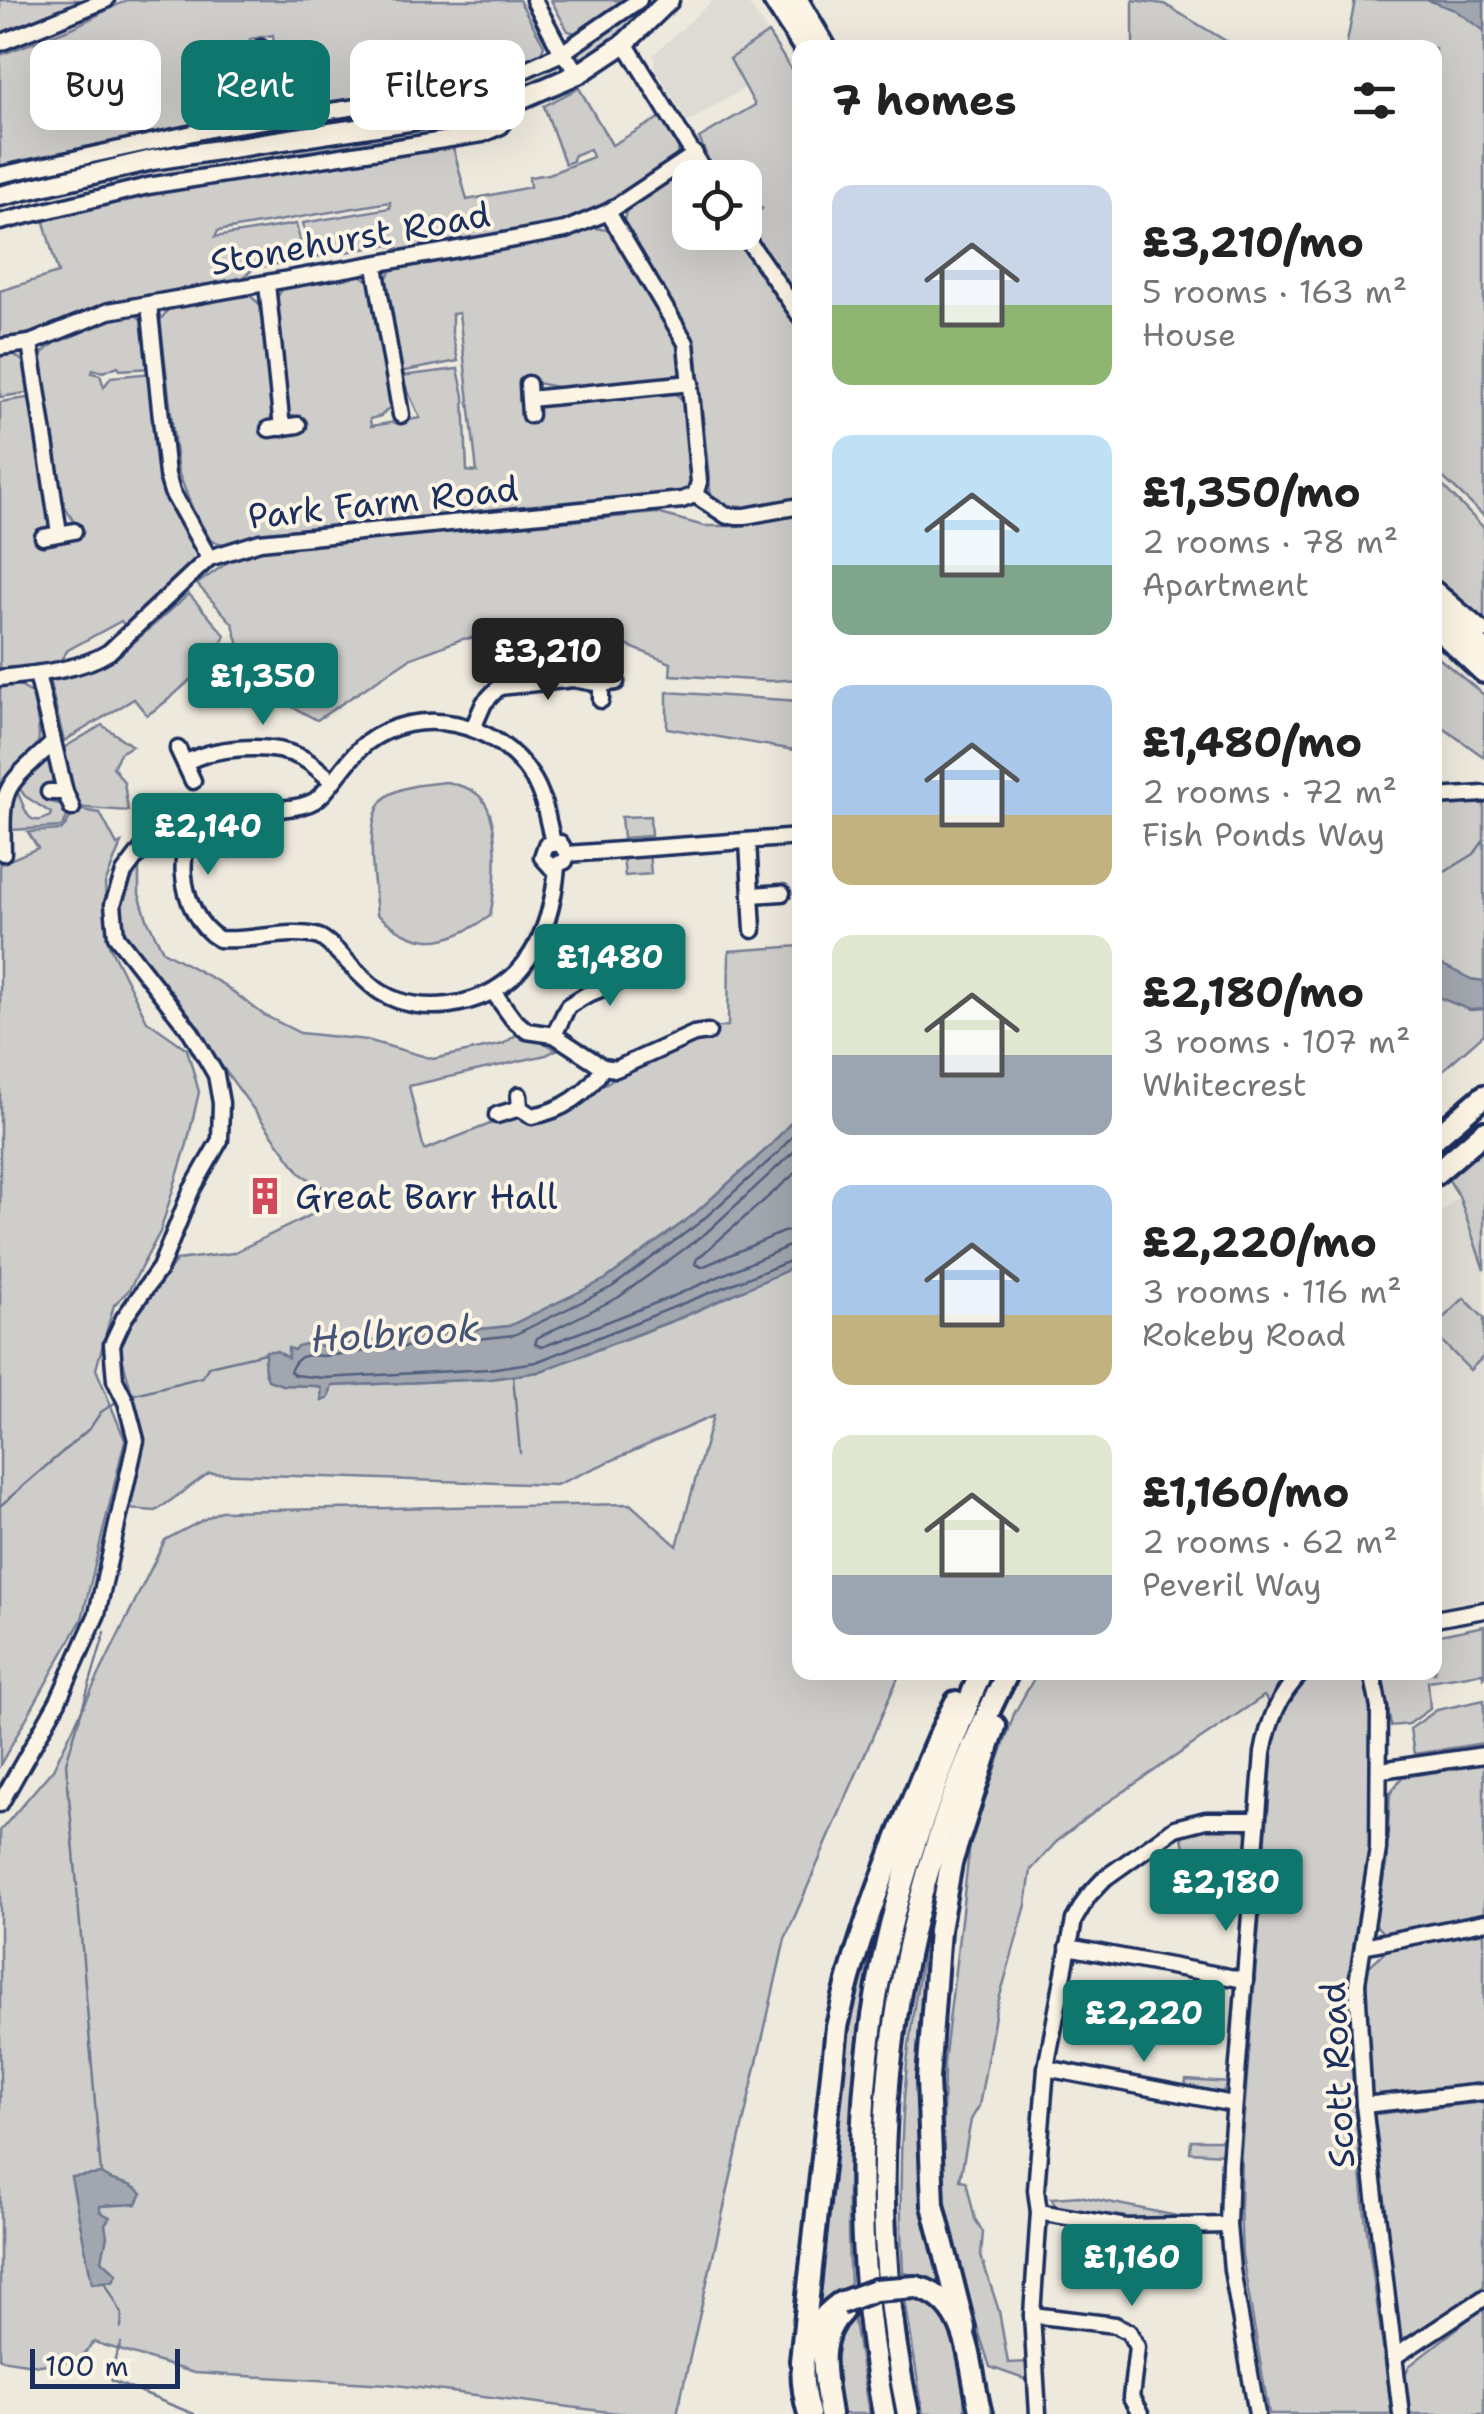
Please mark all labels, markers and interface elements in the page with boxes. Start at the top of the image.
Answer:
chip: Buy [30,40,161,130]
chip: Rent [181,40,330,130]
chip: Filters [350,40,525,130]
text: 7 homes [832,72,1017,128]
icon: filters [1347,73,1402,128]
map controls [672,160,762,250]
button: locate [672,160,762,250]
street label: Stonehurst Road [206,190,494,286]
text: £3,210/mo [1142,214,1364,270]
icon: home [912,225,1032,345]
text: 5 rooms · 163 m² [1142,270,1407,313]
text: House [1142,313,1236,356]
street label: Park Farm Road [246,464,520,540]
text: £1,350/mo [1142,464,1361,520]
icon: home [912,475,1032,595]
text: 2 rooms · 78 m² [1142,520,1398,563]
text: Apartment [1142,563,1309,606]
pin: £3,210 [467,618,629,703]
text: £3,210 [494,629,602,672]
pin: £1,350 [182,643,344,728]
text: £1,350 [210,654,316,697]
text: £1,480/mo [1142,714,1362,770]
icon: home [912,725,1032,845]
text: 2 rooms · 72 m² [1142,770,1397,813]
pin: £2,140 [127,793,289,878]
text: £2,140 [154,804,262,847]
text: Fish Ponds Way [1142,813,1385,856]
pin: £1,480 [529,924,691,1009]
text: £1,480 [556,935,664,978]
text: £2,180/mo [1142,964,1364,1020]
icon: home [912,975,1032,1095]
text: 3 rooms · 107 m² [1142,1020,1410,1063]
text: Whitecrest [1142,1063,1307,1106]
place label: Great Barr Hall [295,1173,558,1220]
building icon: Great Barr Hall [244,1175,286,1217]
text: £2,220/mo [1142,1214,1377,1270]
icon: home [912,1225,1032,1345]
text: 3 rooms · 116 m² [1142,1270,1402,1313]
water label: Holbrook [309,1302,481,1364]
text: Rokeby Road [1142,1313,1346,1356]
text: £1,160/mo [1142,1464,1349,1520]
icon: home [912,1475,1032,1595]
text: 2 rooms · 62 m² [1142,1520,1398,1563]
text: Peveril Way [1142,1563,1322,1606]
pin: £2,180 [1145,1849,1307,1934]
text: £2,180 [1172,1860,1280,1903]
pin: £2,220 [1063,1980,1225,2065]
street label: Scott Road [1309,1981,1365,2169]
text: £2,220 [1085,1991,1203,2034]
pin: £1,160 [1051,2224,1213,2309]
text: £1,160 [1083,2235,1181,2278]
scale bar [30,2344,180,2388]
text: 100 m [45,2347,129,2385]

